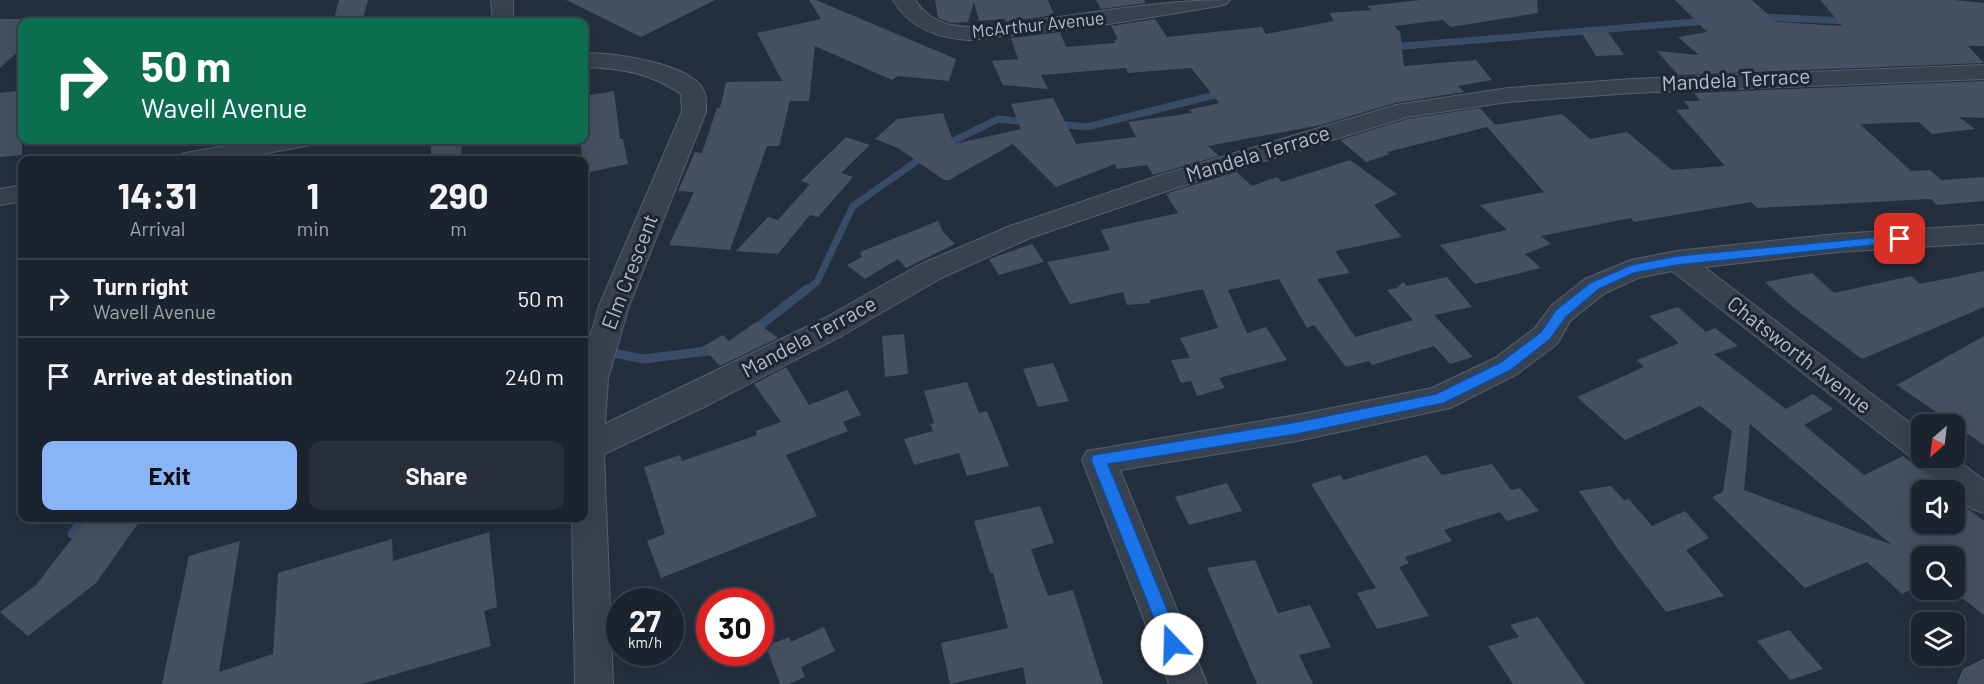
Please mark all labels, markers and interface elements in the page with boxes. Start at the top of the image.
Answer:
street label: McArthur Avenue [971,6,1105,42]
text: 50 m [141,40,231,90]
icon: right [42,42,120,120]
street label: Mandela Terrace [1661,62,1811,95]
text: Wavell Avenue [141,91,307,123]
street label: Mandela Terrace [1183,119,1332,186]
text: 14:31 [118,173,197,216]
text: 1 [307,173,319,216]
text: 290 [429,173,488,216]
street label: Elm Crescent [595,210,662,333]
pin [1874,213,1925,264]
text: Arrival [129,216,185,240]
text: min [297,216,329,240]
text: m [450,216,467,240]
icon: arrive [1883,222,1916,255]
text: Turn right [93,273,188,299]
icon: right [42,282,75,315]
text: 50 m [518,285,564,311]
street label: Mandela Terrace [737,290,880,382]
street label: Chatsworth Avenue [1723,290,1877,418]
text: Wavell Avenue [93,299,216,323]
icon: arrive [42,360,75,393]
text: Arrive at destination [93,363,292,389]
text: 240 m [505,363,564,389]
north arrow [1911,414,1965,468]
map controls [1911,414,1965,666]
button: Exit [42,441,297,510]
button: Share [309,441,564,510]
button: sound [1911,480,1965,534]
button: search [1911,546,1965,600]
speed limit sign: 30 [696,588,774,666]
text: 27 [629,602,661,638]
position arrow [1140,612,1204,676]
button: layers [1911,612,1965,666]
text: km/h [628,633,662,651]

